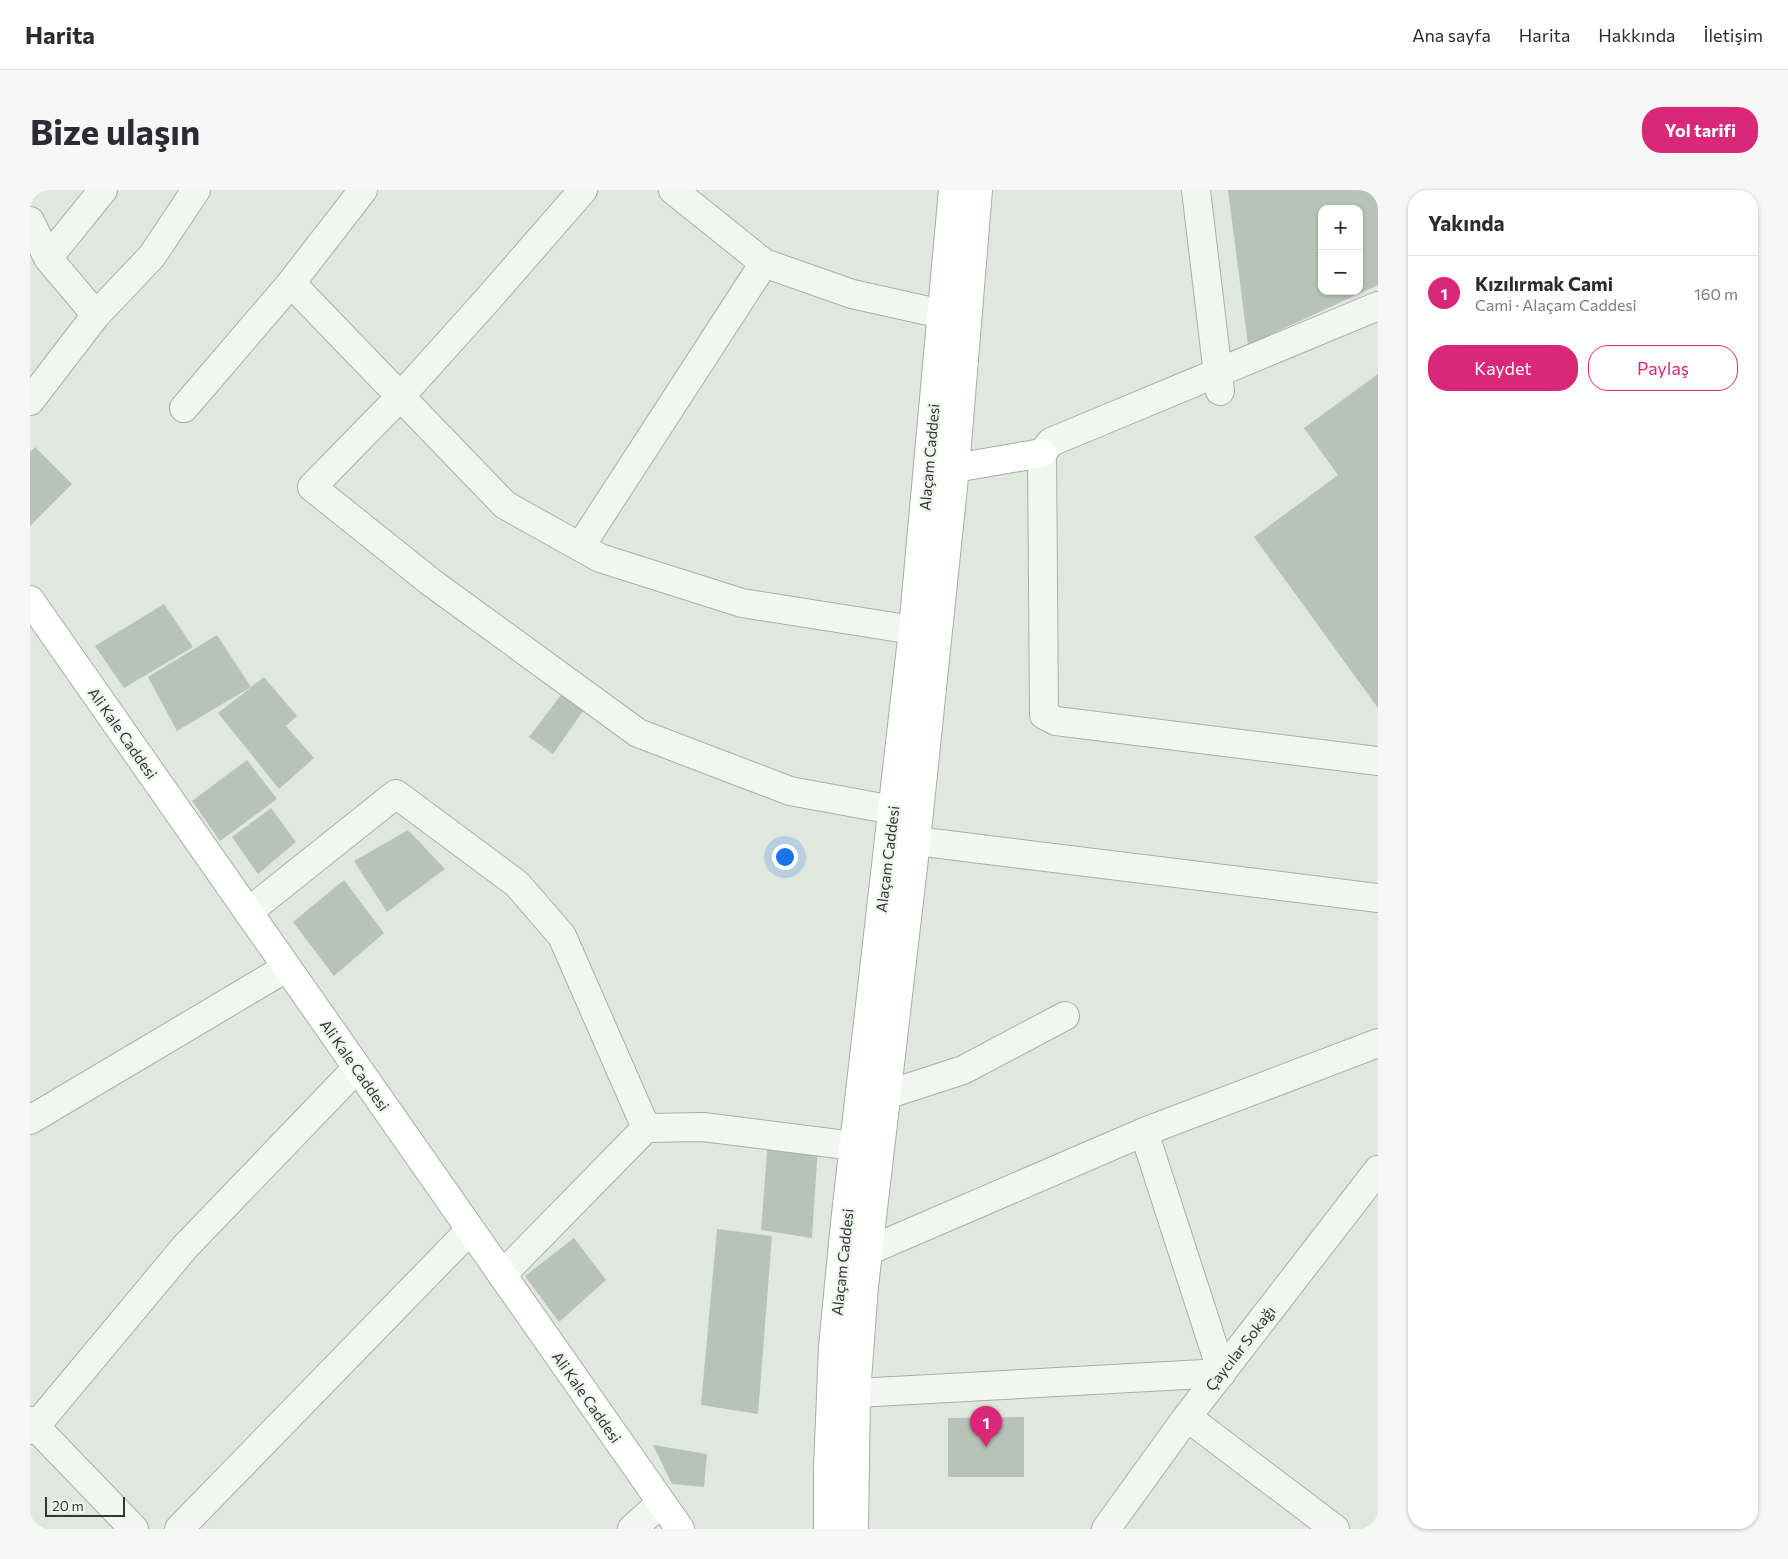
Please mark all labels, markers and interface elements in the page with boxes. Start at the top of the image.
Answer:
text: Harita [25,20,95,49]
text: Ana sayfa [1412,24,1491,46]
text: Harita [1519,24,1570,46]
text: Hakkında [1598,24,1676,46]
text: İletişim [1704,24,1763,46]
button: Yol tarifi [1642,107,1758,153]
text: Bize ulaşın [30,109,200,152]
map controls [1318,205,1363,295]
button: + [1318,205,1363,250]
text: Yakında [1428,210,1505,235]
button: − [1318,250,1363,295]
text: Kızılırmak Cami [1475,272,1613,295]
text: 1 [1440,284,1448,303]
text: 160 m [1694,284,1738,303]
text: Cami · Alaçam Caddesi [1475,295,1637,314]
button: Kaydet [1428,345,1578,391]
button: Paylaş [1588,345,1738,391]
street label: Alaçam Caddesi [915,403,943,511]
street label: Ali Kale Caddesi [85,684,161,782]
street label: Alaçam Caddesi [872,805,902,913]
your location [772,844,798,870]
street label: Ali Kale Caddesi [317,1016,393,1114]
street label: Alaçam Caddesi [827,1208,857,1316]
street label: Çaycılar Sokağı [1201,1302,1279,1394]
street label: Ali Kale Caddesi [549,1348,625,1446]
pin: 1 [970,1406,1002,1447]
scale bar [45,1494,125,1517]
text: 20 m [52,1497,84,1514]

